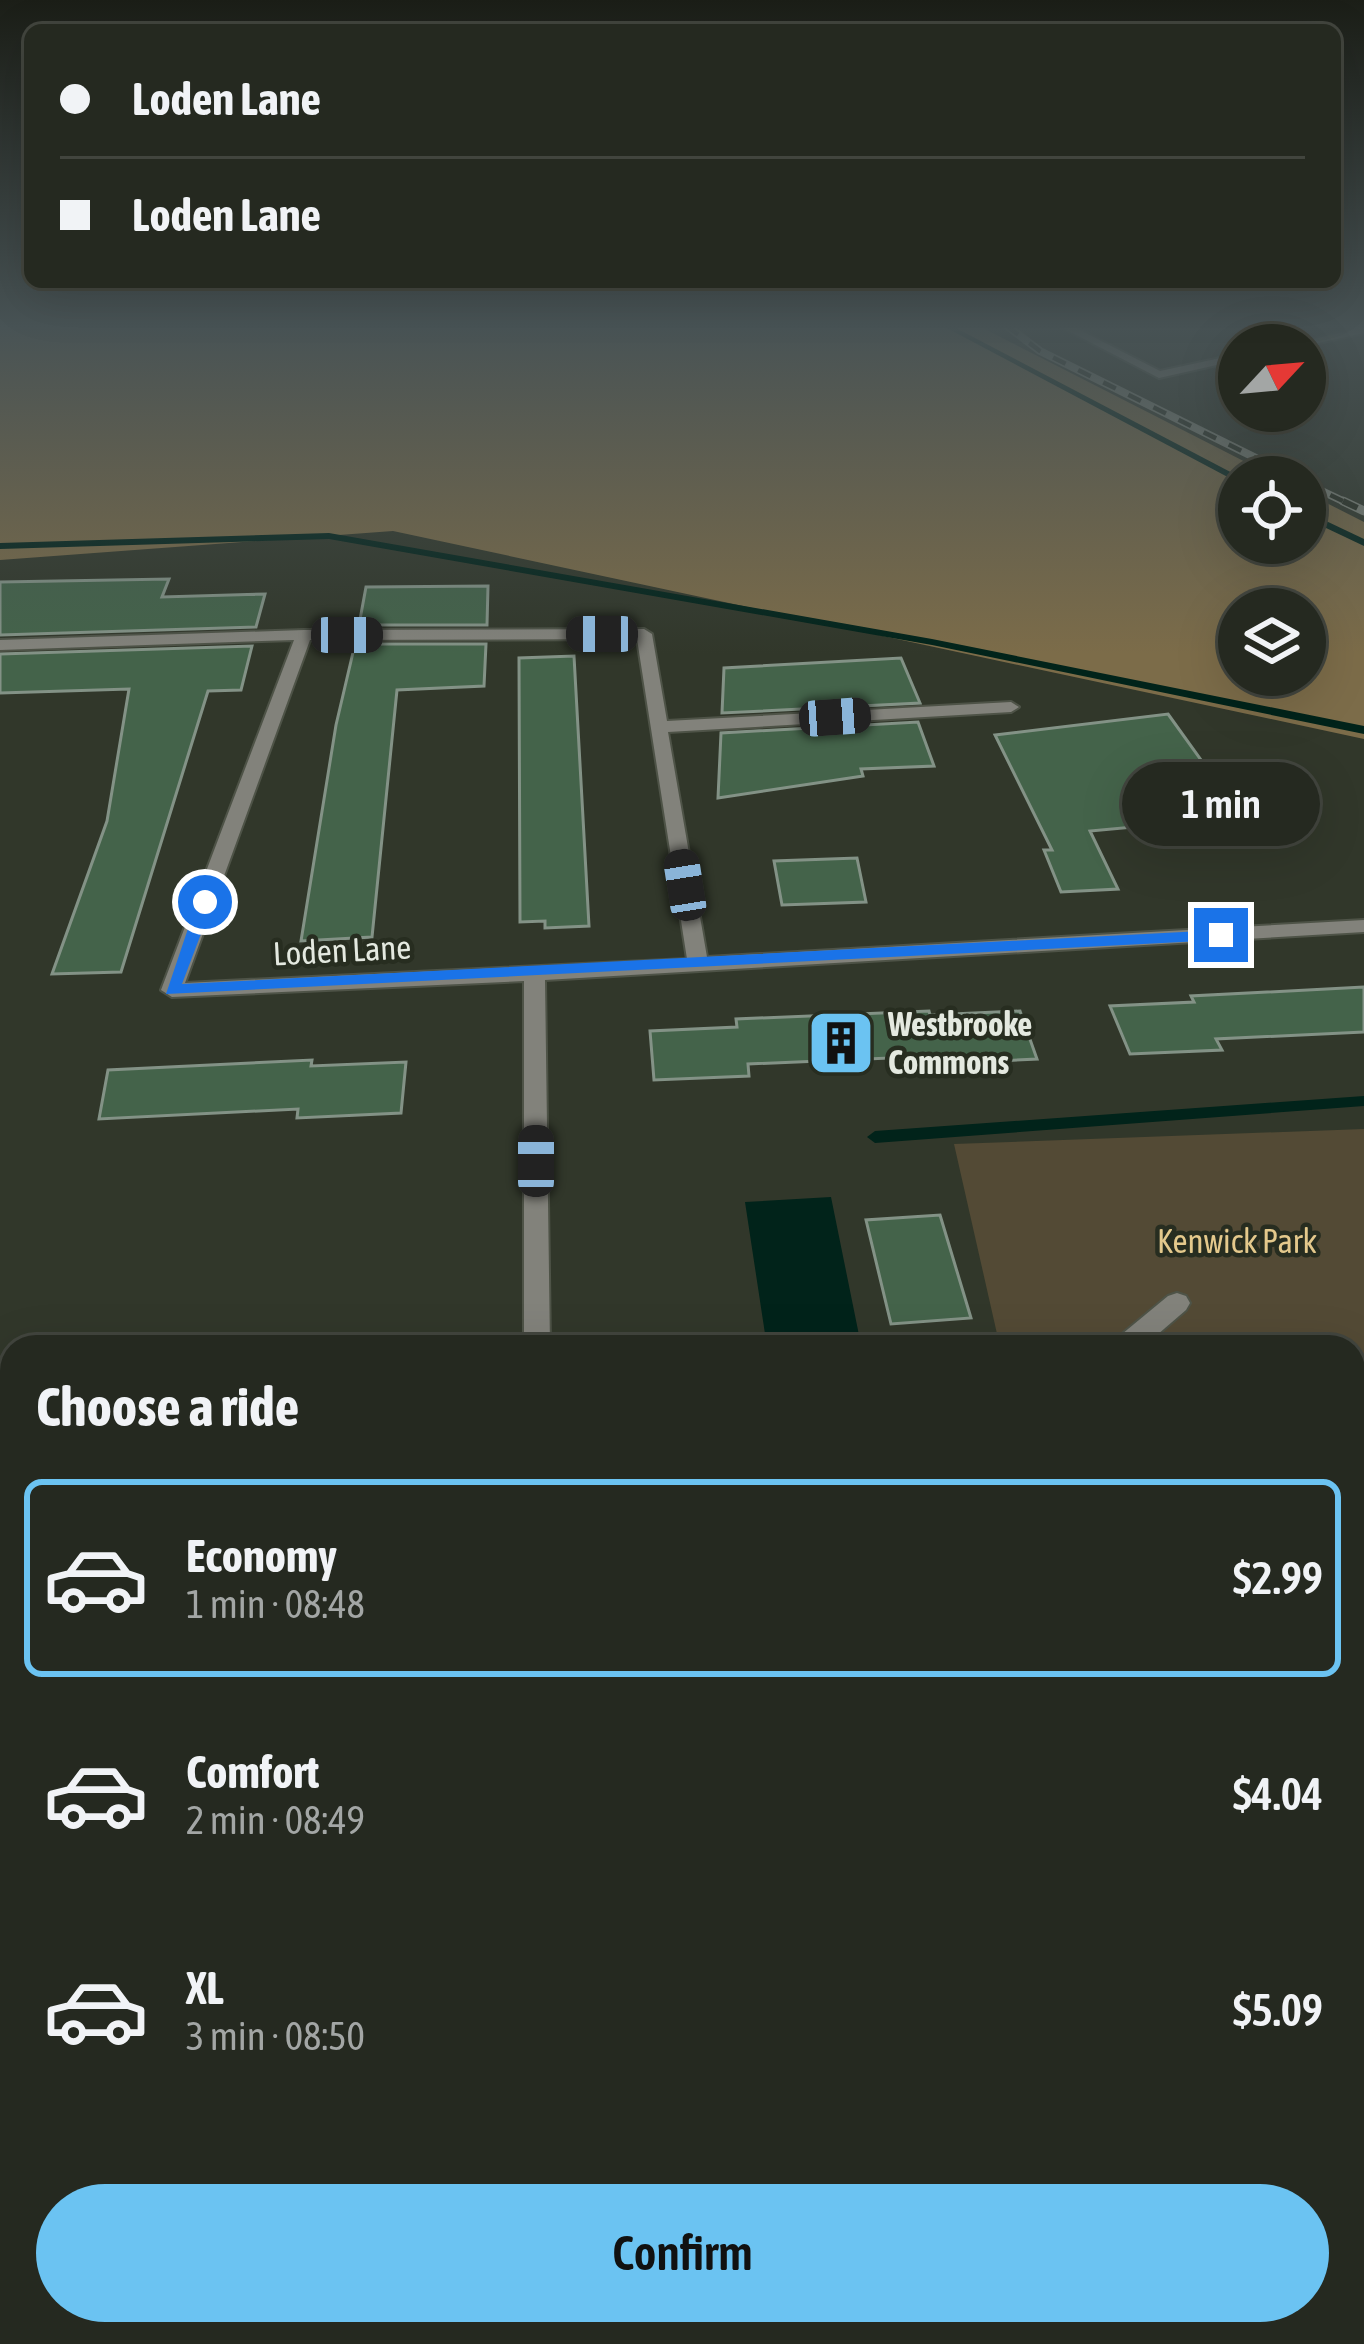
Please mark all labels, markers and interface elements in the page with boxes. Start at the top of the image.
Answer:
text: Loden Lane [132,73,321,125]
text: Loden Lane [132,189,321,241]
north arrow [1218,324,1326,432]
map controls [1218,324,1326,696]
button: locate [1218,456,1326,564]
button: layers [1218,588,1326,696]
car [566,616,638,652]
car [311,617,383,653]
car [798,697,872,737]
callout: 1 min [1122,761,1320,845]
text: 1 min [1181,782,1261,826]
car [662,847,708,923]
route start [178,875,232,929]
route end [1194,908,1248,962]
street label: Loden Lane [272,927,412,973]
place label: Westbrooke Commons [887,1005,1032,1081]
building icon: Westbrooke Commons [806,1008,876,1078]
car [518,1125,554,1197]
park label: Kenwick Park [1157,1222,1317,1260]
text: Choose a ride [36,1376,299,1437]
icon: car [42,1524,150,1632]
text: Economy [186,1530,337,1582]
text: $2.99 [1233,1552,1323,1604]
text: 1 min · 08:48 [186,1582,365,1626]
icon: car [42,1740,150,1848]
text: Comfort [186,1746,319,1798]
text: $4.04 [1233,1768,1323,1820]
text: 2 min · 08:49 [186,1798,365,1842]
icon: car [42,1956,150,2064]
text: XL [186,1962,224,2014]
text: $5.09 [1233,1984,1323,2036]
text: 3 min · 08:50 [186,2014,365,2058]
button: Confirm [36,2184,1329,2322]

